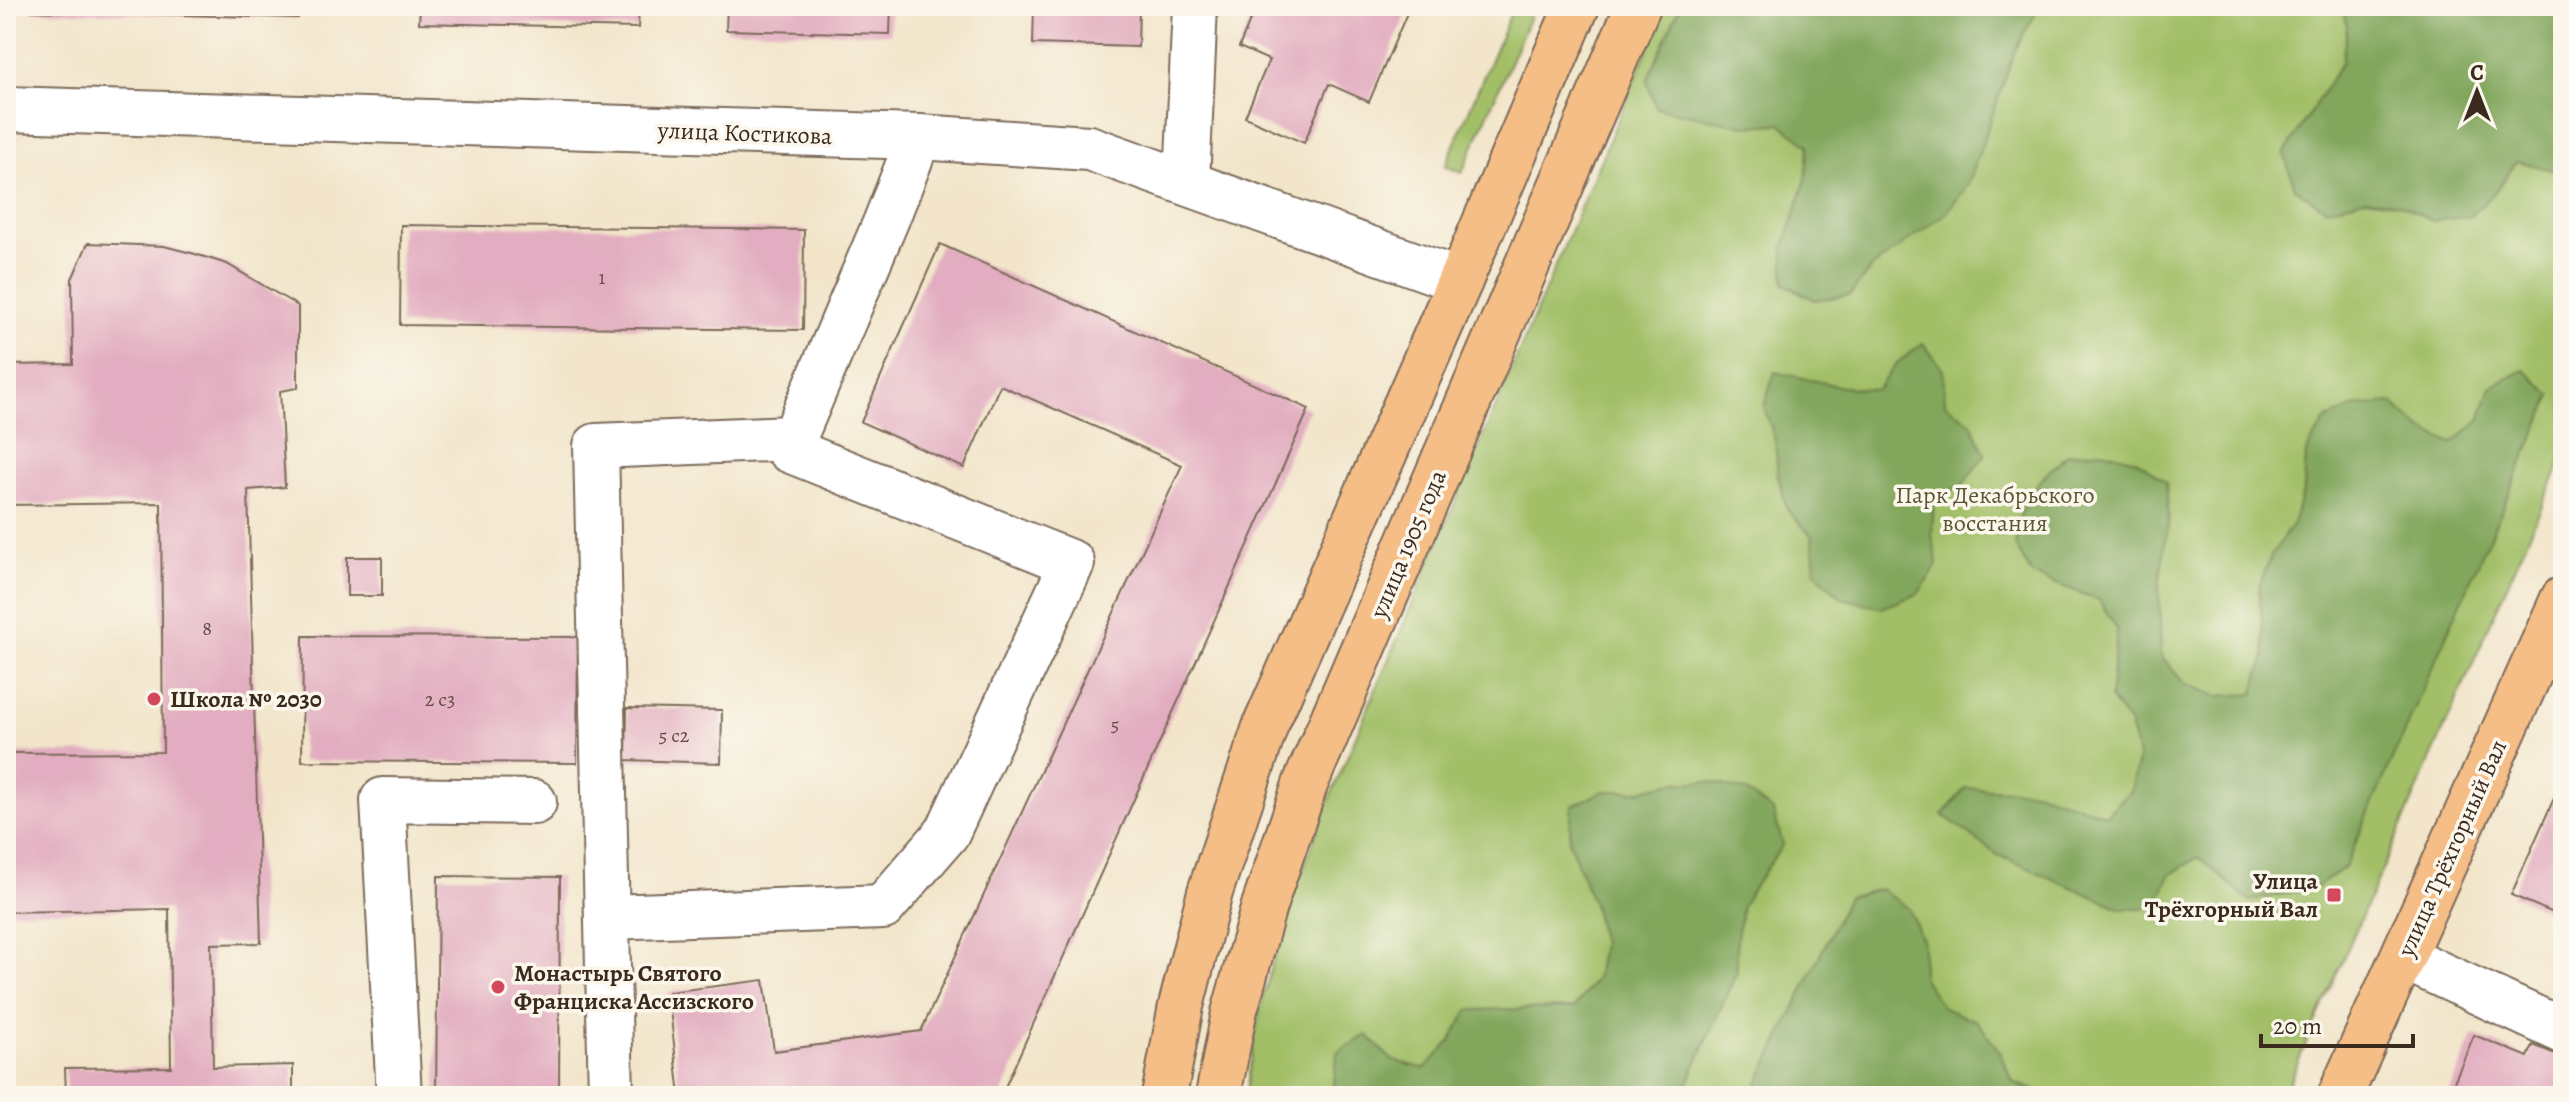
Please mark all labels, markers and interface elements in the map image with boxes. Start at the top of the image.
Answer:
north arrow [2437,52,2517,132]
text: С [2470,58,2484,88]
street label: улица Костикова [656,114,833,152]
house number: 1 [599,264,606,291]
street label: улица 1905 года [1362,465,1454,624]
park label: Парк Декабрьского восстания [1895,479,2095,539]
house number: 8 [202,615,212,642]
place label: Школа № 2030 [170,683,322,715]
house number: 2 с3 [425,686,455,713]
marker: Школа № 2030 [145,690,163,708]
house number: 5 [1111,711,1119,738]
house number: 5 с2 [659,722,690,749]
street label: улица Трёхгорный Вал [2389,735,2514,962]
place label: Улица Трёхгорный Вал [2145,865,2319,925]
marker: Улица Трёхгорный Вал [2325,886,2343,904]
place label: Монастырь Святого Франциска Ассизского [514,957,754,1017]
marker: Монастырь Святого Франциска Ассизского [489,978,507,996]
scale bar [2261,998,2413,1048]
text: 20 m [2273,1010,2322,1042]

